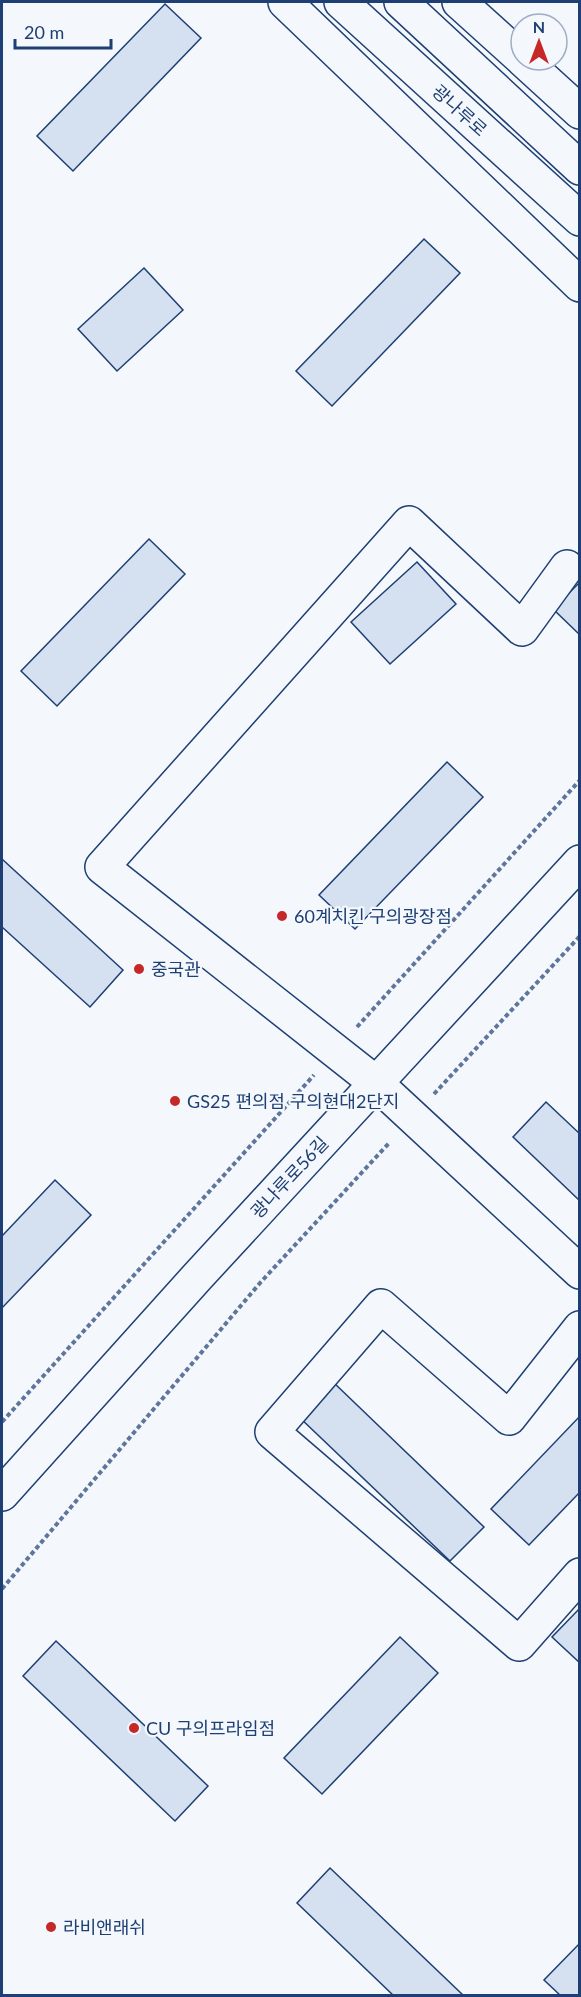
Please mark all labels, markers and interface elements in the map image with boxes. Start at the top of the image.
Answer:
scale bar [15,12,111,50]
north arrow [509,12,569,72]
text: N [533,17,545,36]
text: 20 m [24,21,64,43]
street label: 광나루로 [428,80,492,140]
place label: 60계치킨 구의광장점 [294,905,452,927]
marker: 60계치킨 구의광장점 [275,909,289,923]
place label: 중국관 [151,958,201,980]
marker: 중국관 [132,962,146,976]
place label: GS25 편의점 구의현대2단지 [187,1090,400,1112]
marker: GS25 편의점 구의현대2단지 [168,1094,182,1108]
street label: 광나루로56길 [246,1132,332,1222]
place label: CU 구의프라임점 [146,1717,275,1739]
marker: CU 구의프라임점 [127,1721,141,1735]
place label: 라비앤래쉬 [63,1916,146,1938]
marker: 라비앤래쉬 [44,1920,58,1934]

